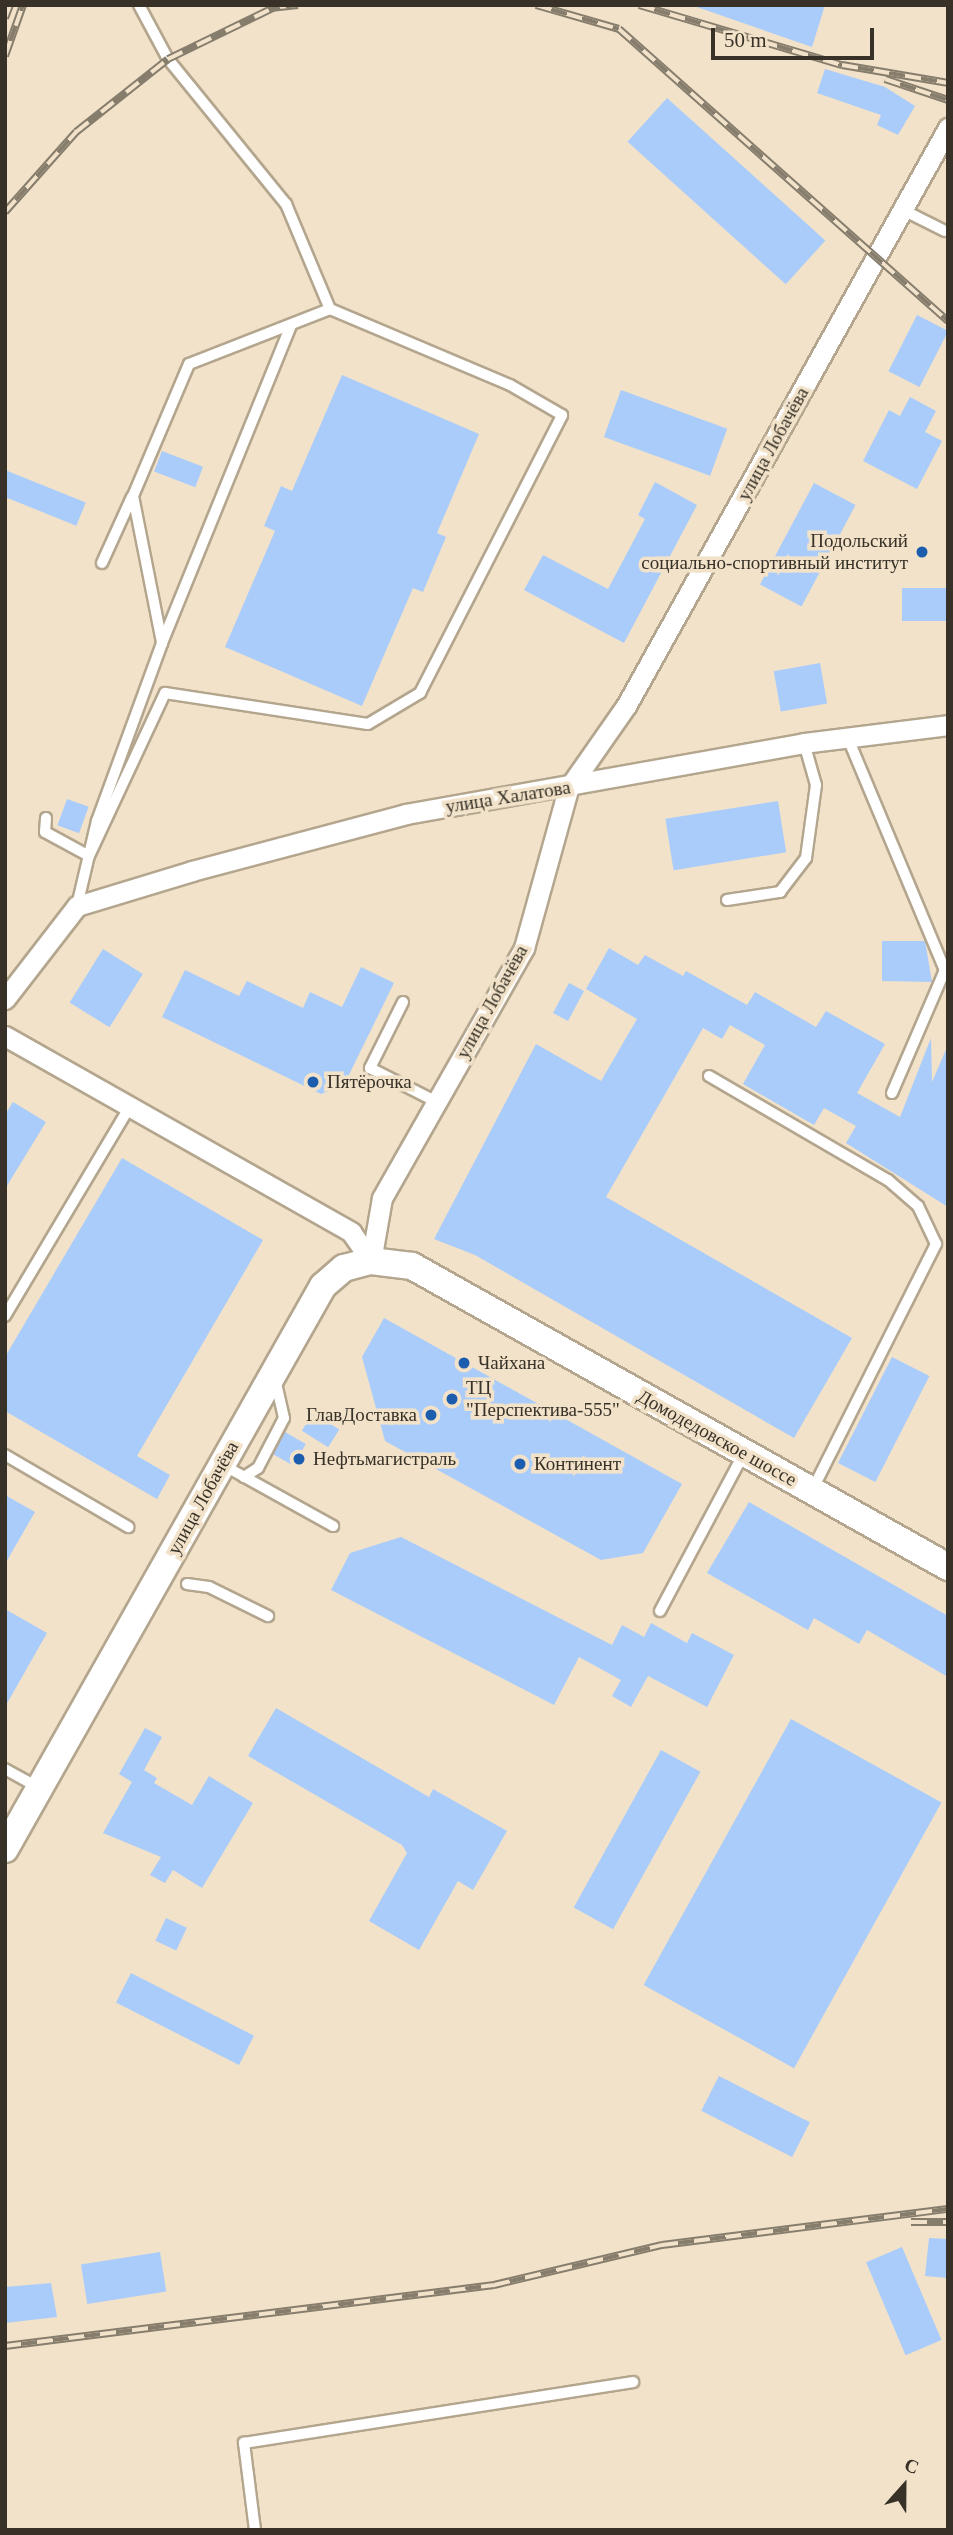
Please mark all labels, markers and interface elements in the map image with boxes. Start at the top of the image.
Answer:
scale bar [715,14,878,58]
text: 50 m [724,28,767,52]
street label: улица Лобачёва [732,383,814,505]
place label: Подольский социально-спортивный институт [641,530,908,574]
marker: Подольский социально-спортивный институт [914,544,930,560]
street label: улица Халатова [444,776,572,818]
street label: улица Лобачёва [451,941,533,1063]
place label: Пятёрочка [327,1071,412,1093]
marker: Пятёрочка [305,1074,321,1090]
place label: Чайхана [478,1352,545,1374]
marker: Чайхана [456,1355,472,1371]
place label: ТЦ "Перспектива-555" [466,1377,620,1421]
street label: Домодедовское шоссе [633,1385,801,1491]
marker: ТЦ "Перспектива-555" [444,1391,460,1407]
place label: ГлавДоставка [306,1404,417,1426]
marker: ГлавДоставка [423,1407,439,1423]
street label: улица Лобачёва [162,1437,244,1559]
place label: Нефтьмагистраль [313,1448,456,1470]
marker: Нефтьмагистраль [291,1451,307,1467]
place label: Континент [534,1453,621,1475]
marker: Континент [512,1456,528,1472]
north arrow [869,2451,939,2521]
text: С [902,2454,922,2478]

